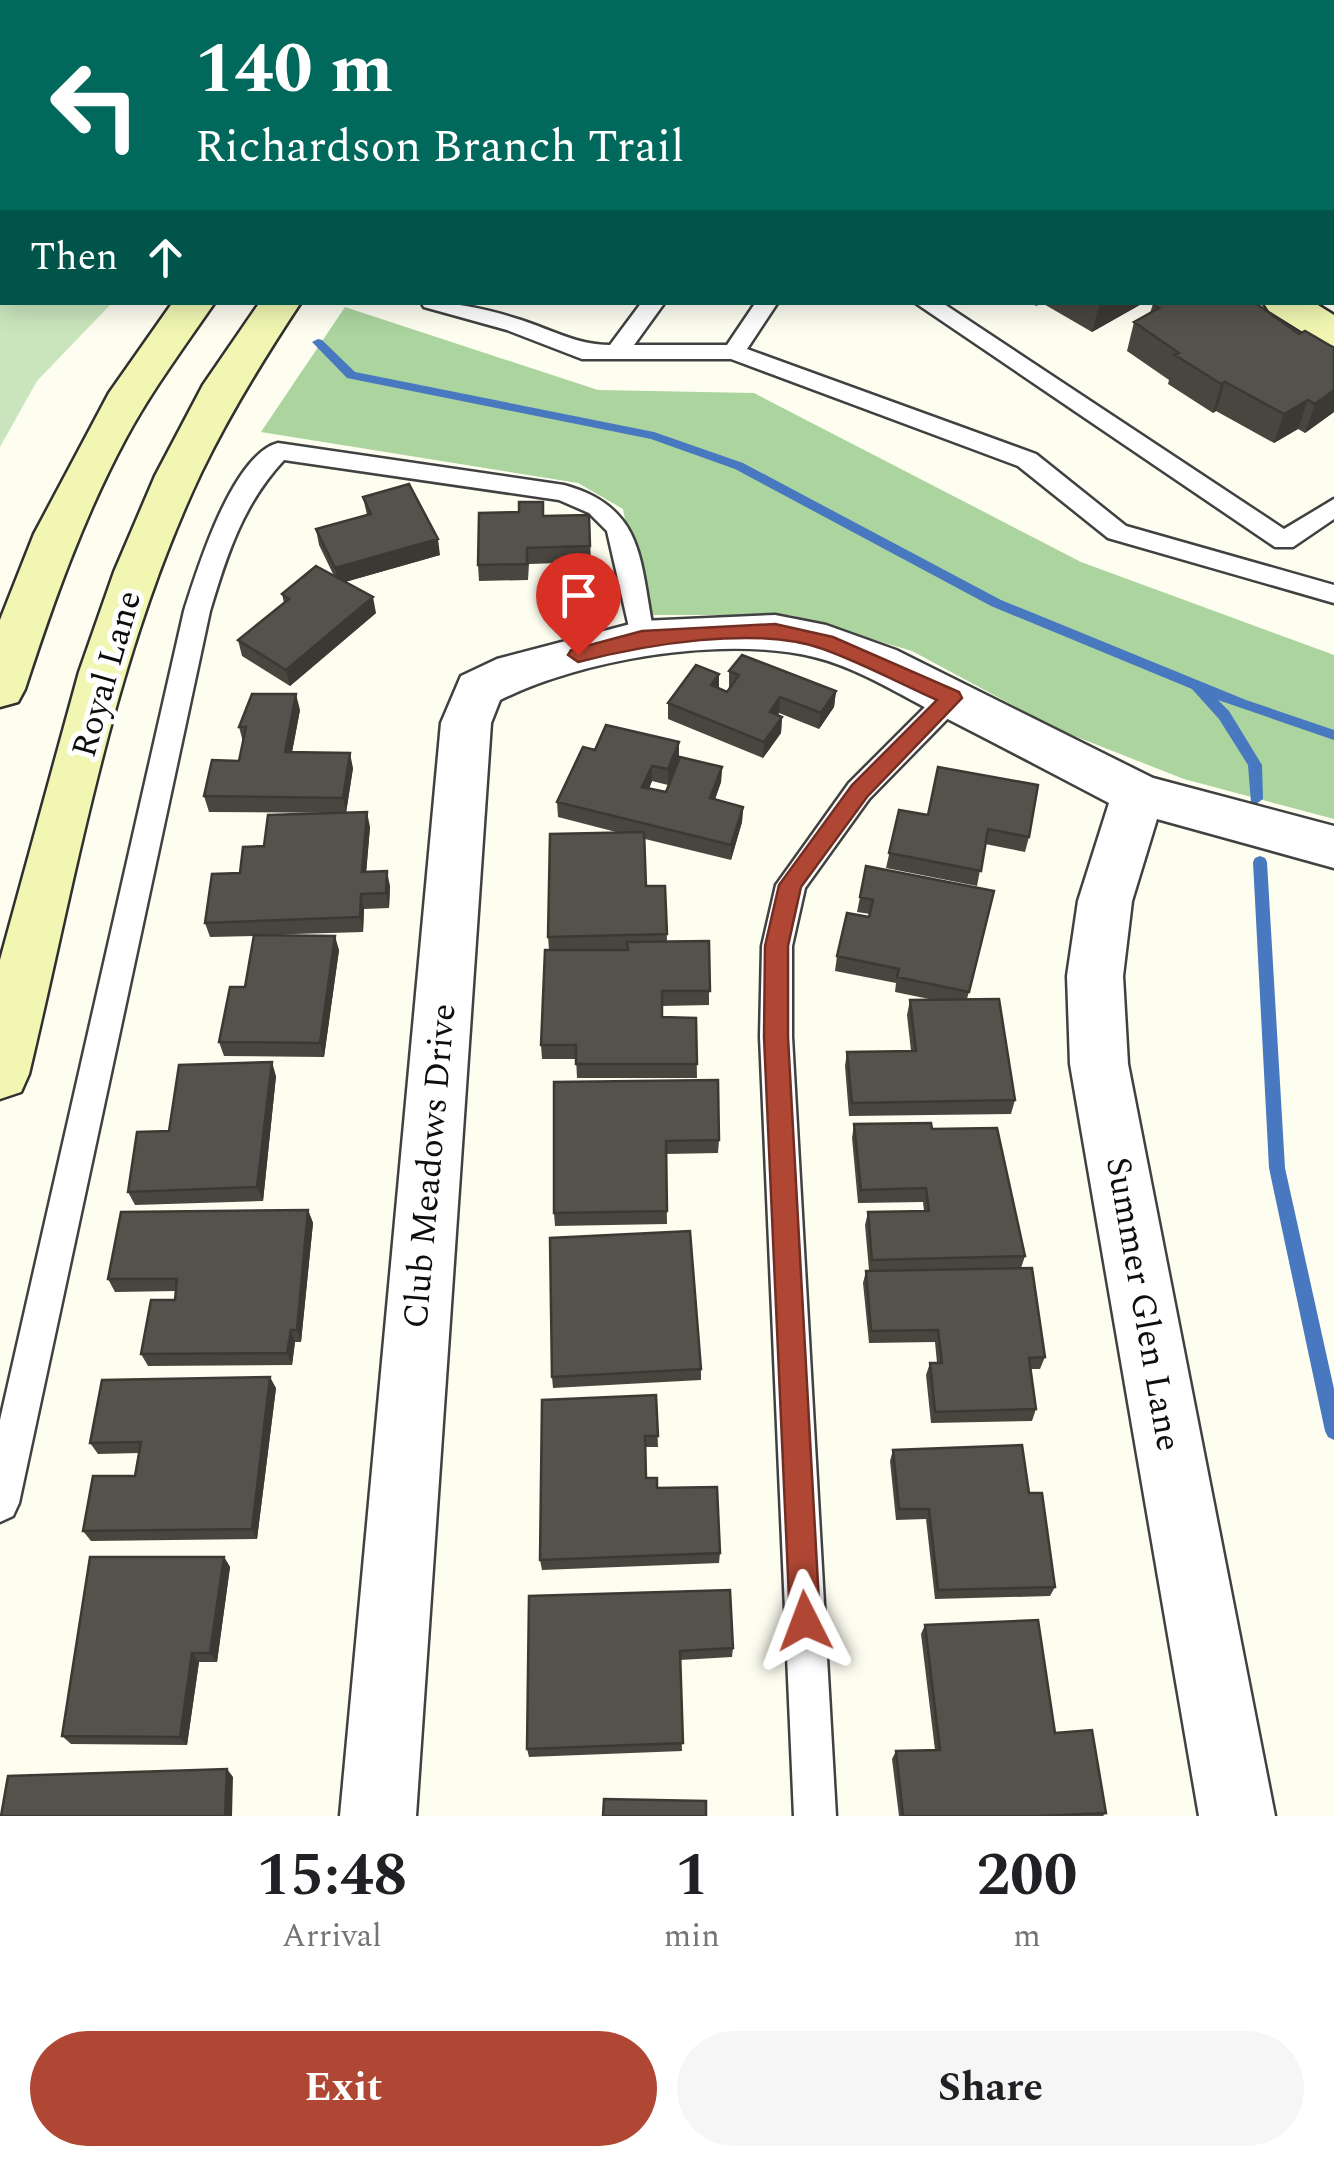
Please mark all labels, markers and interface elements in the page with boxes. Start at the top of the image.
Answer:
text: 140 m [195,17,393,123]
icon: left [30,40,160,170]
text: Richardson Branch Trail [195,113,684,182]
text: Then [30,229,118,287]
icon: ahead [138,230,193,285]
pin [536,553,621,656]
icon: arrive [551,568,606,623]
street label: Royal Lane [58,584,156,764]
street label: Club Meadows Drive [389,1001,471,1331]
street label: Summer Glen Lane [1091,1153,1195,1455]
position arrow [753,1569,857,1673]
text: 15:48 [257,1830,407,1922]
text: 1 [675,1830,709,1922]
text: 200 [976,1830,1077,1922]
text: Arrival [282,1912,382,1961]
text: min [664,1912,720,1961]
text: m [1013,1912,1041,1961]
button: Exit [30,2031,657,2146]
button: Share [677,2031,1304,2146]

